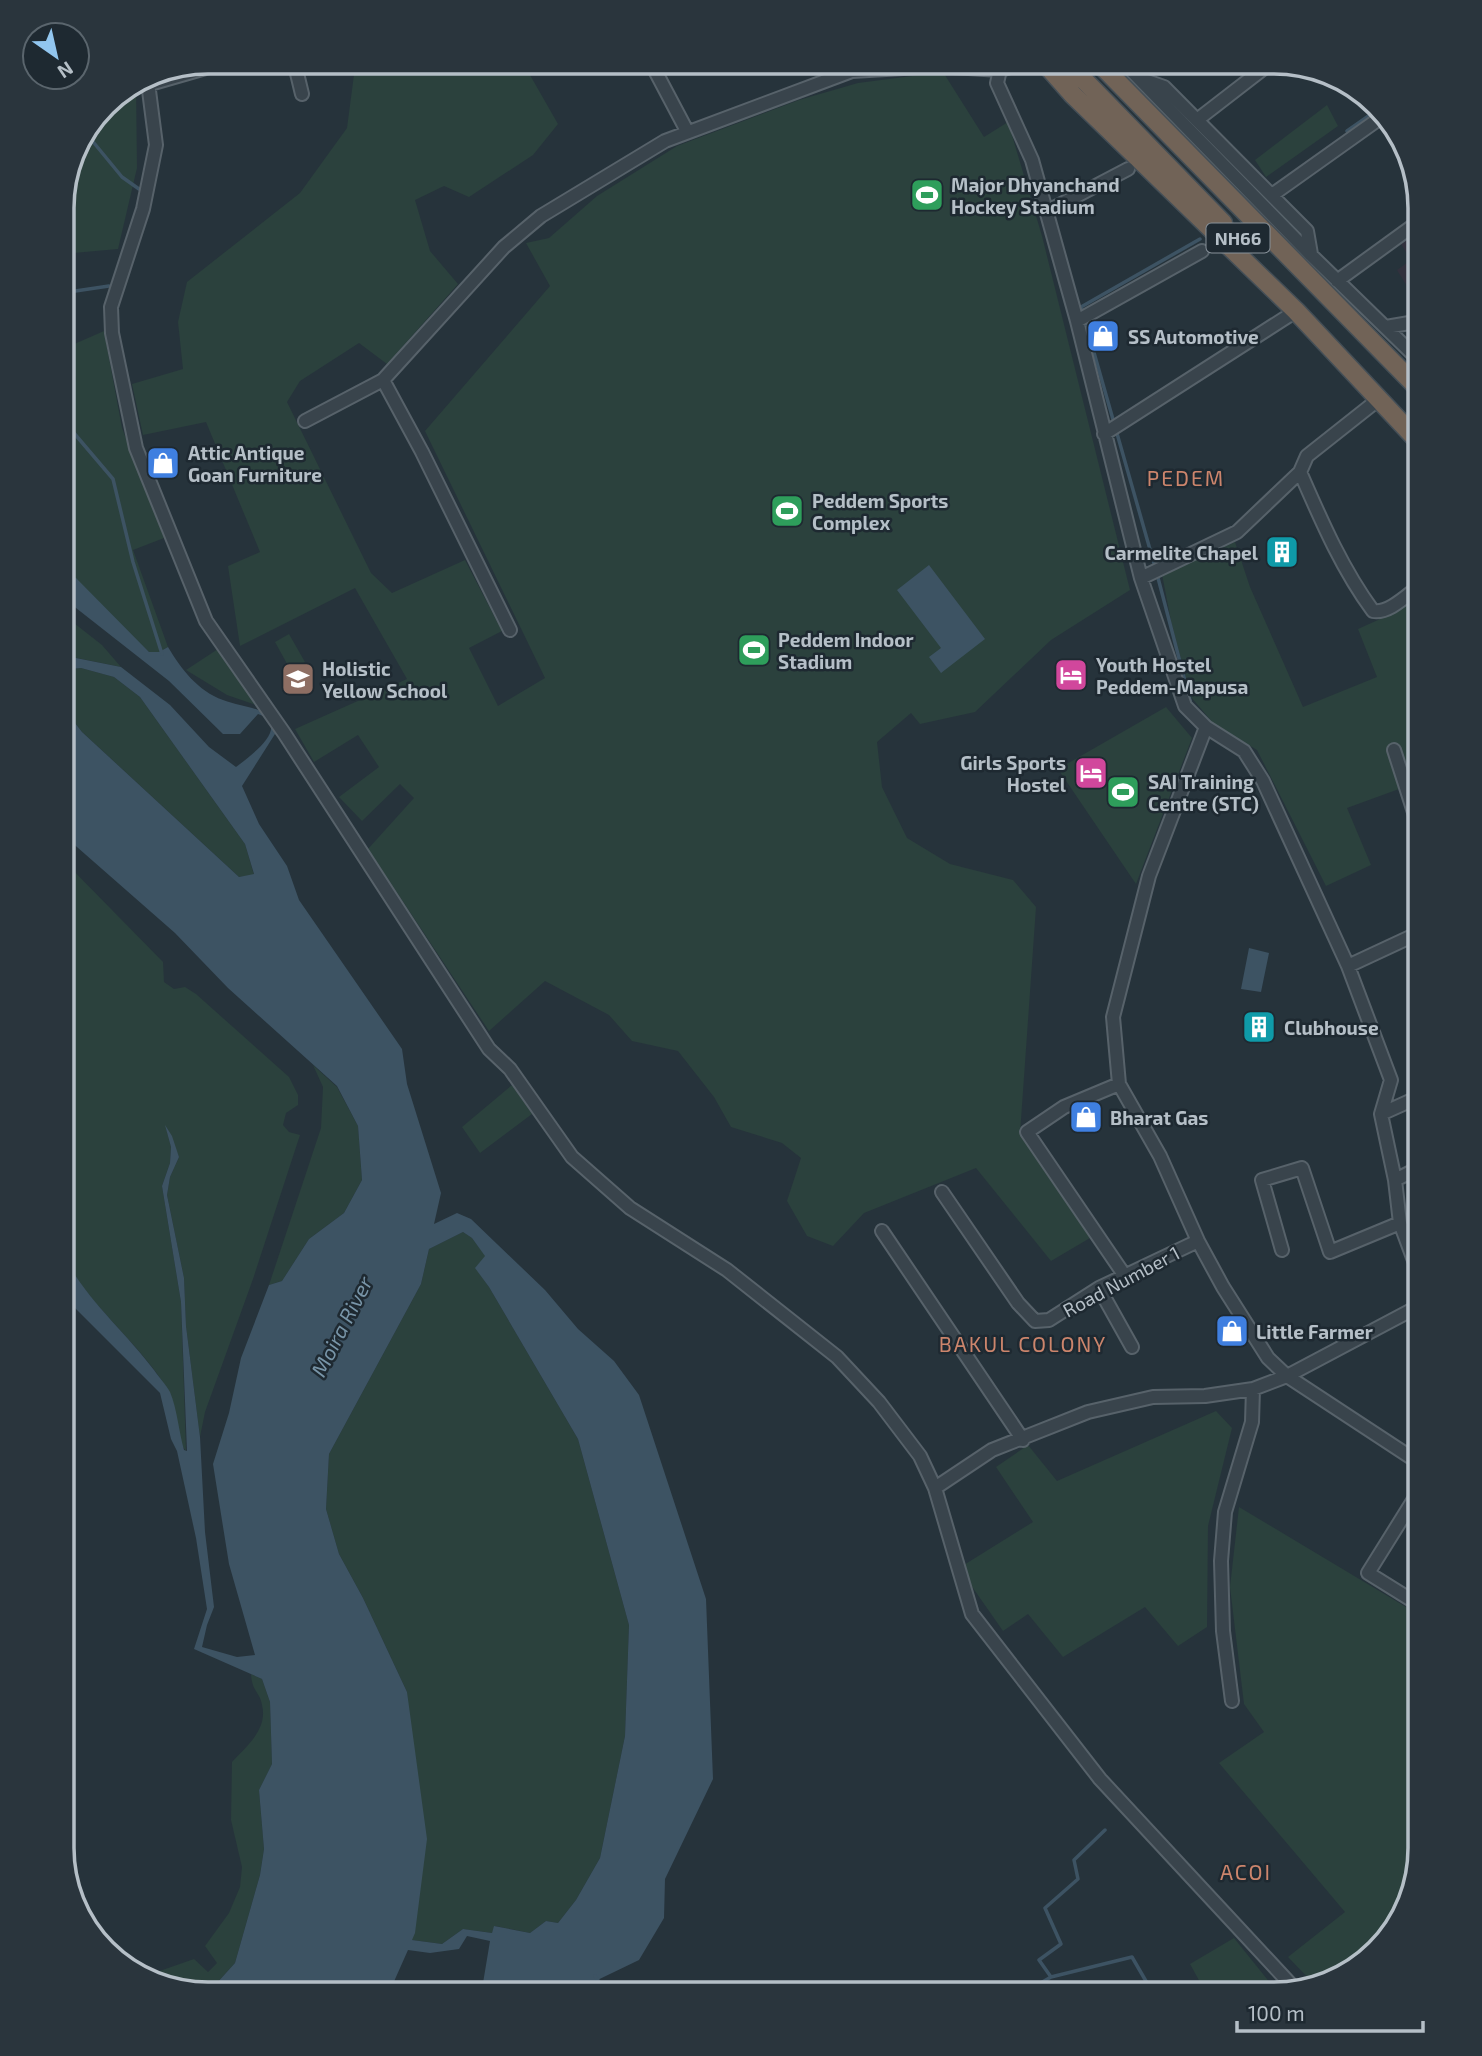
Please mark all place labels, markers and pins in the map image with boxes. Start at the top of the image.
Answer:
place label: Major Dhyanchand Hockey Stadium [951,173,1119,219]
sports icon: Major Dhyanchand Hockey Stadium [908,176,946,214]
shop icon: SS Automotive [1084,317,1122,355]
place label: SS Automotive [1128,325,1259,348]
place label: Attic Antique Goan Furniture [188,441,322,486]
shop icon: Attic Antique Goan Furniture [144,444,182,482]
place label: Peddem Sports Complex [812,489,948,534]
sports icon: Peddem Sports Complex [768,492,806,530]
building icon: Carmelite Chapel [1263,533,1301,571]
place label: Carmelite Chapel [1105,541,1259,564]
place label: Peddem Indoor Stadium [778,628,914,673]
sports icon: Peddem Indoor Stadium [735,631,773,669]
place label: Youth Hostel Peddem-Mapusa [1096,653,1248,698]
hotel icon: Youth Hostel Peddem-Mapusa [1052,656,1090,694]
place label: Holistic Yellow School [322,657,448,702]
school or university icon: Holistic Yellow School [279,660,317,698]
place label: Girls Sports Hostel [960,751,1067,796]
hotel icon: Girls Sports Hostel [1072,754,1110,792]
place label: SAI Training Centre (STC) [1148,770,1259,815]
sports icon: SAI Training Centre (STC) [1104,773,1142,811]
building icon: Clubhouse [1240,1008,1278,1046]
place label: Clubhouse [1284,1016,1379,1039]
shop icon: Bharat Gas [1067,1098,1105,1136]
place label: Bharat Gas [1110,1106,1208,1129]
shop icon: Little Farmer [1213,1312,1251,1350]
place label: Little Farmer [1256,1320,1373,1343]

